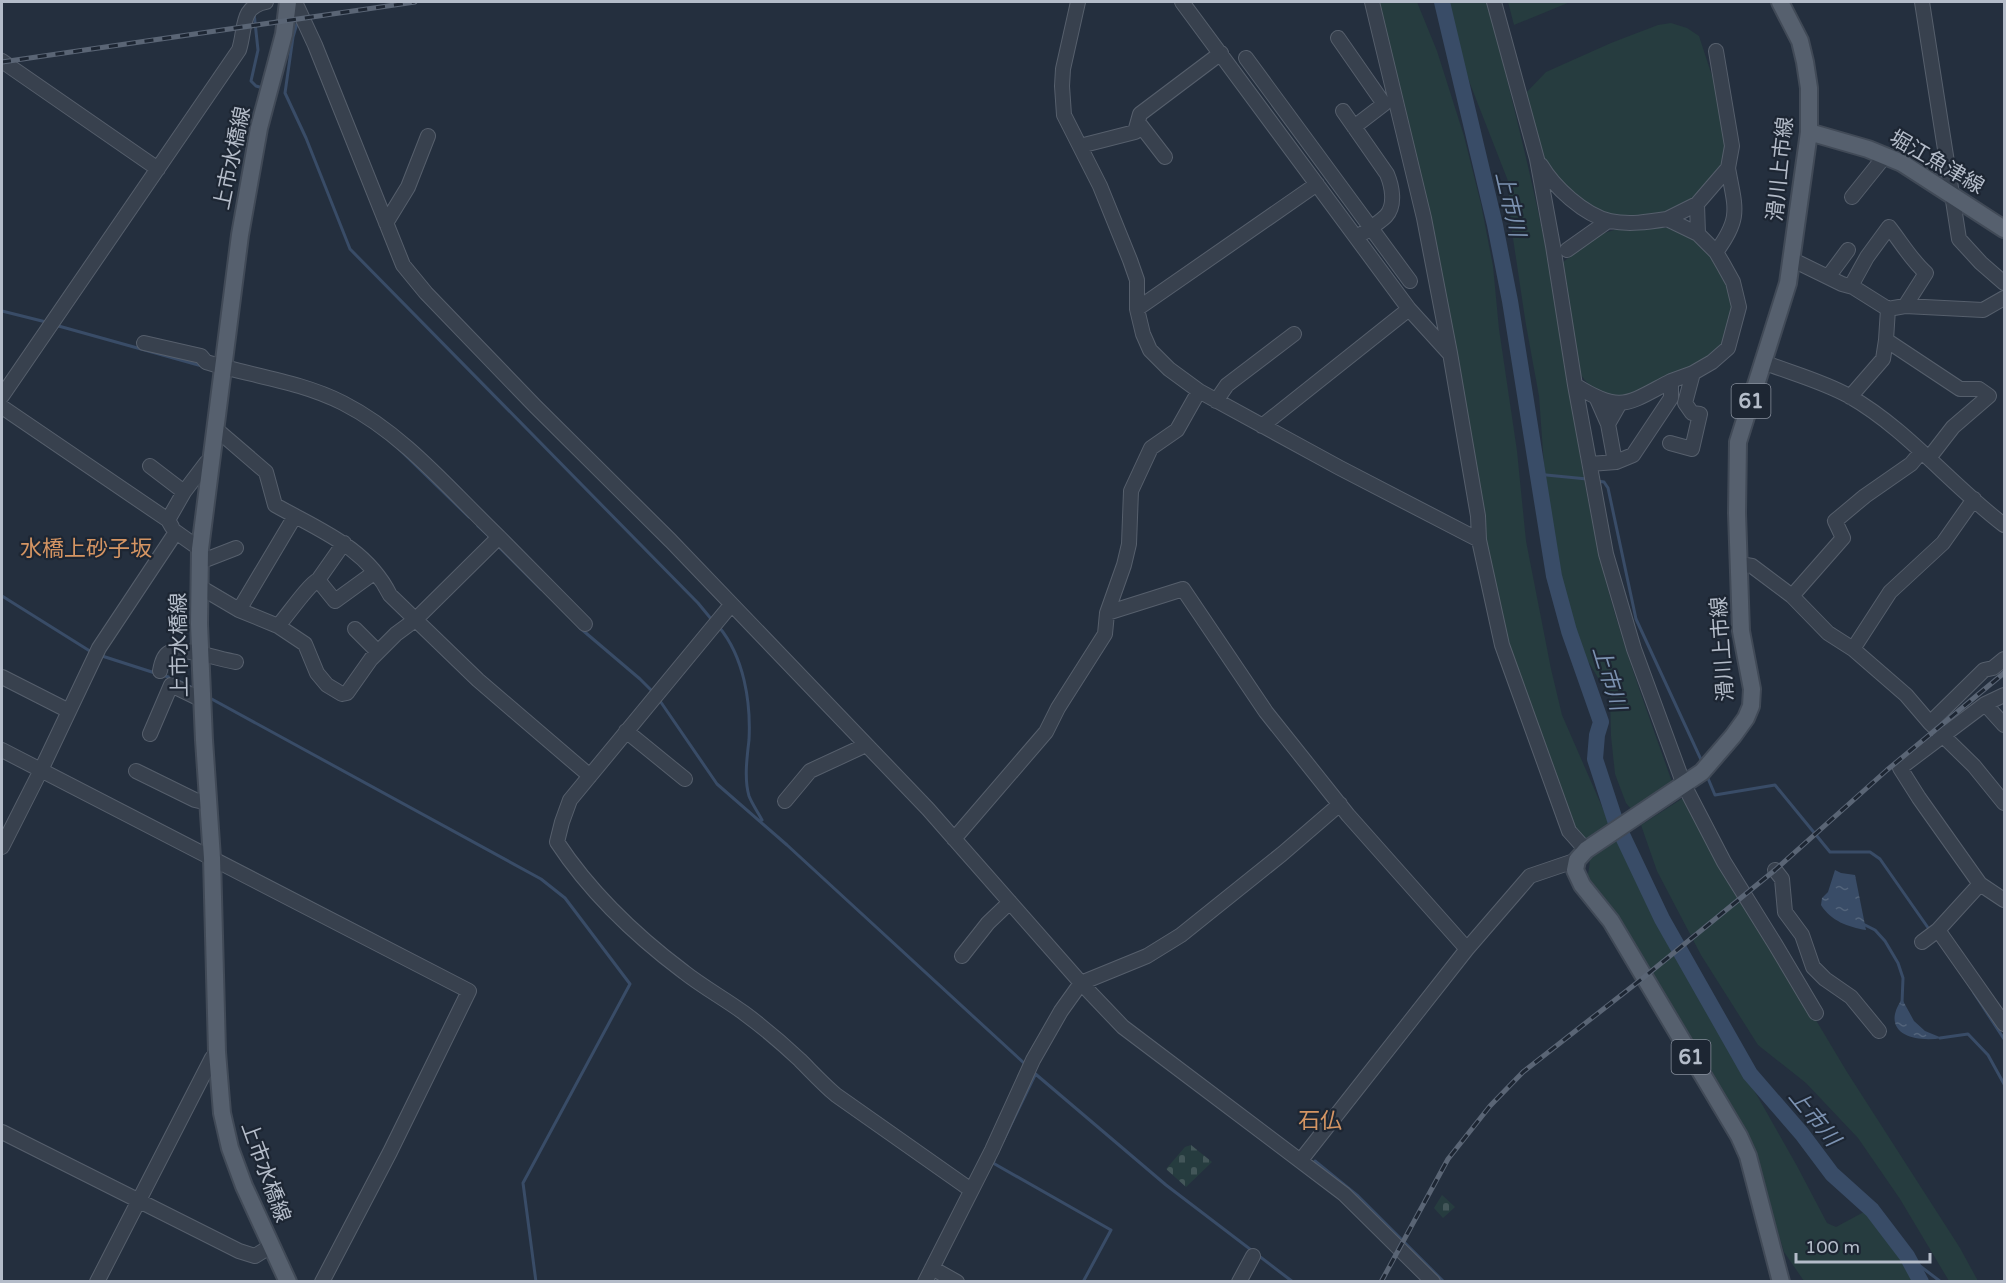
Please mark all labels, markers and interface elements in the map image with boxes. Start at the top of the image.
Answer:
street label: 上市水橋線 [209,104,256,212]
street label: 滑川上市線 [1763,116,1798,223]
street label: 堀江魚津線 [1885,125,1988,200]
water label: 上市川 [1490,169,1531,241]
road number: 61 [1732,384,1770,418]
district label: 水橋上砂子坂 [20,536,152,562]
street label: 上市水橋線 [166,592,193,698]
street label: 滑川上市線 [1706,596,1739,702]
water label: 上市川 [1587,643,1632,716]
road number: 61 [1672,1040,1710,1074]
water label: 上市川 [1783,1084,1846,1153]
district label: 石仏 [1298,1108,1342,1134]
street label: 上市水橋線 [236,1119,295,1226]
scale bar [1796,1226,1930,1264]
text: 100 m [1805,1236,1860,1258]

